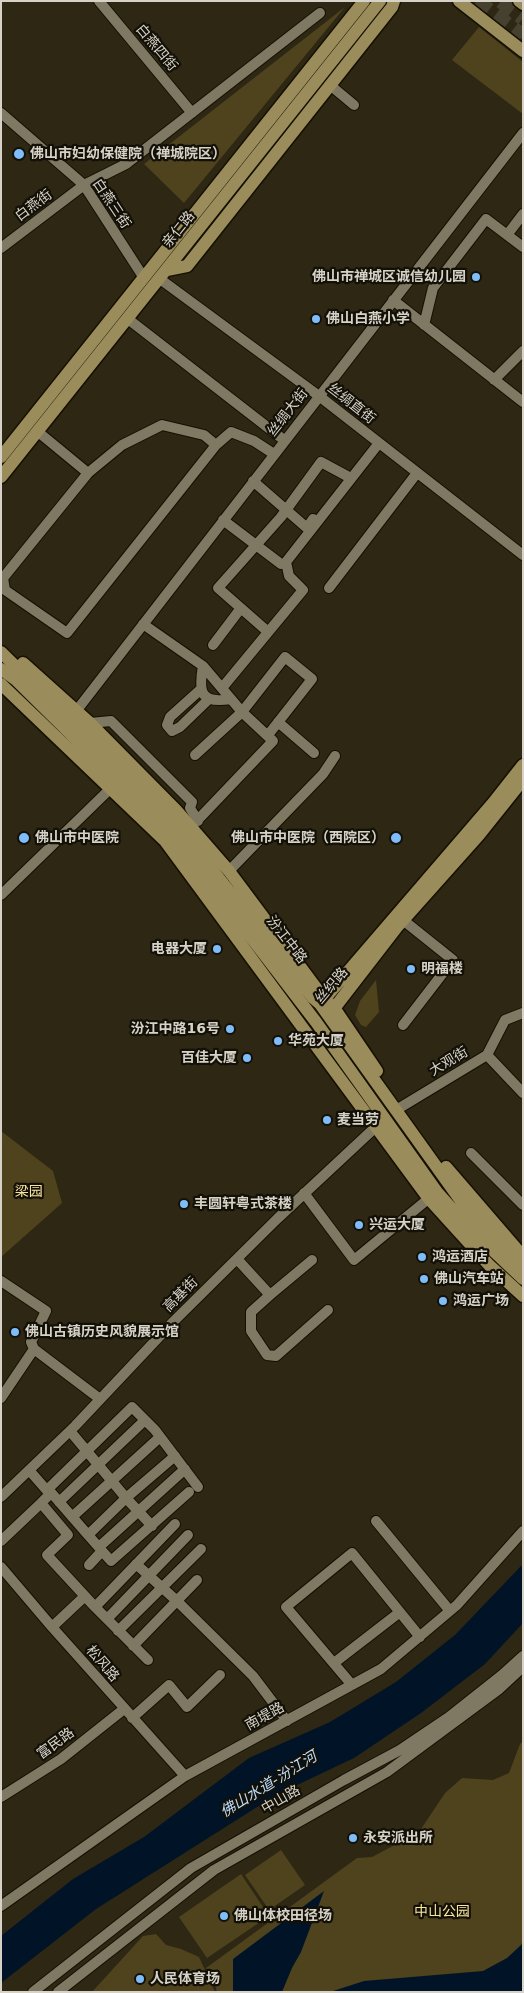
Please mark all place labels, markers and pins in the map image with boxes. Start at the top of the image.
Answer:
place label: 佛山市妇幼保健院（禅城院区） [30,146,226,162]
marker: 佛山市妇幼保健院（禅城院区） [12,147,26,161]
place label: 佛山市禅城区诚信幼儿园 [312,269,466,285]
marker: 佛山市禅城区诚信幼儿园 [470,271,482,283]
place label: 佛山白燕小学 [326,311,410,327]
marker: 佛山白燕小学 [310,313,322,325]
place label: 佛山市中医院 [35,830,119,846]
place label: 佛山市中医院（西院区） [231,830,385,846]
marker: 佛山市中医院 [17,831,31,845]
marker: 佛山市中医院（西院区） [389,831,403,845]
place label: 电器大厦 [151,941,207,957]
marker: 电器大厦 [211,943,223,955]
place label: 明福楼 [421,961,463,977]
marker: 明福楼 [405,963,417,975]
place label: 汾江中路16号 [131,1021,220,1037]
marker: 汾江中路16号 [224,1023,236,1035]
place label: 华苑大厦 [288,1033,344,1049]
marker: 华苑大厦 [272,1035,284,1047]
place label: 百佳大厦 [181,1050,237,1066]
marker: 百佳大厦 [241,1052,253,1064]
place label: 麦当劳 [337,1112,379,1128]
marker: 麦当劳 [321,1114,333,1126]
place label: 丰圆轩粤式茶楼 [194,1196,292,1212]
marker: 丰圆轩粤式茶楼 [178,1198,190,1210]
place label: 兴运大厦 [369,1217,425,1233]
marker: 兴运大厦 [353,1219,365,1231]
place label: 鸿运酒店 [432,1249,488,1265]
marker: 鸿运酒店 [416,1251,428,1263]
place label: 佛山汽车站 [434,1271,504,1287]
marker: 佛山汽车站 [418,1273,430,1285]
place label: 鸿运广场 [453,1293,509,1309]
marker: 鸿运广场 [437,1295,449,1307]
place label: 佛山古镇历史风貌展示馆 [25,1324,179,1340]
marker: 佛山古镇历史风貌展示馆 [9,1326,21,1338]
place label: 永安派出所 [363,1830,433,1846]
marker: 永安派出所 [347,1832,359,1844]
place label: 佛山体校田径场 [234,1908,332,1924]
marker: 佛山体校田径场 [218,1910,230,1922]
place label: 人民体育场 [150,1971,220,1987]
marker: 人民体育场 [134,1973,146,1985]

